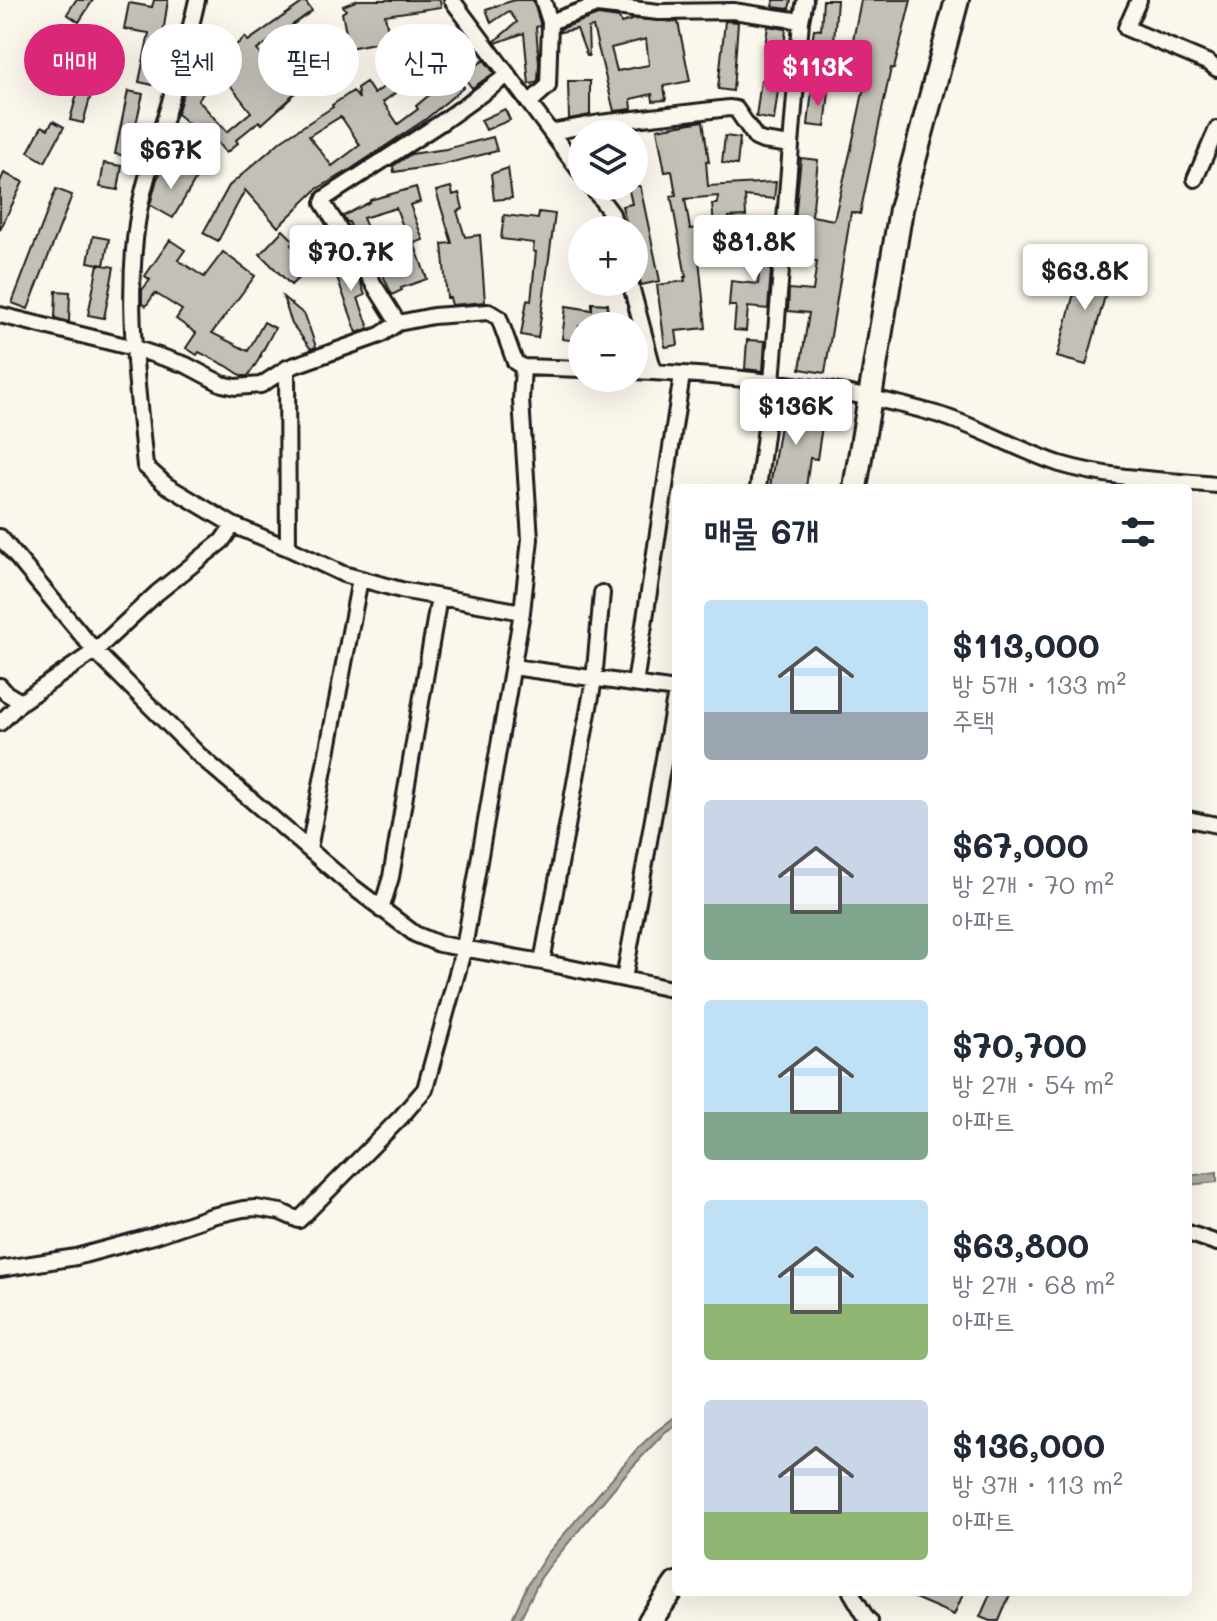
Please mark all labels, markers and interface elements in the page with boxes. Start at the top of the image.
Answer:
chip: 매매 [24,24,125,96]
chip: 월세 [141,24,242,96]
chip: 필터 [258,24,359,96]
chip: 신규 [375,24,476,96]
pin: $113K [762,40,874,108]
text: $113K [782,49,854,83]
map controls [568,120,648,392]
button: layers [568,120,648,200]
pin: $67K [124,123,218,191]
text: $67K [139,132,203,166]
pin: $81.8K [689,215,819,283]
button: + [568,216,648,296]
text: $81.8K [712,224,796,258]
pin: $70.7K [286,225,416,293]
text: $70.7K [308,234,394,268]
pin: $63.8K [1020,244,1150,312]
text: $63.8K [1041,253,1129,287]
button: − [568,312,648,392]
pin: $136K [740,379,852,447]
text: $136K [758,388,834,422]
text: 매물 6개 [704,508,819,553]
icon: filters [1116,510,1160,554]
text: $113,000 [952,622,1100,667]
icon: home [768,632,864,728]
text: 방 5개 · 133 m² [952,667,1126,701]
text: 주택 [952,703,994,737]
text: $67,000 [952,822,1089,867]
icon: home [768,832,864,928]
text: 방 2개 · 70 m² [952,867,1114,901]
text: 아파트 [952,903,1015,937]
text: $70,700 [952,1022,1087,1067]
icon: home [768,1032,864,1128]
text: 방 2개 · 54 m² [952,1067,1114,1101]
text: 아파트 [952,1103,1015,1137]
text: $63,800 [952,1222,1089,1267]
icon: home [768,1232,864,1328]
text: 방 2개 · 68 m² [952,1267,1115,1301]
text: 아파트 [952,1303,1015,1337]
text: $136,000 [952,1422,1105,1467]
icon: home [768,1432,864,1528]
text: 방 3개 · 113 m² [952,1467,1123,1501]
text: 아파트 [952,1503,1015,1537]

